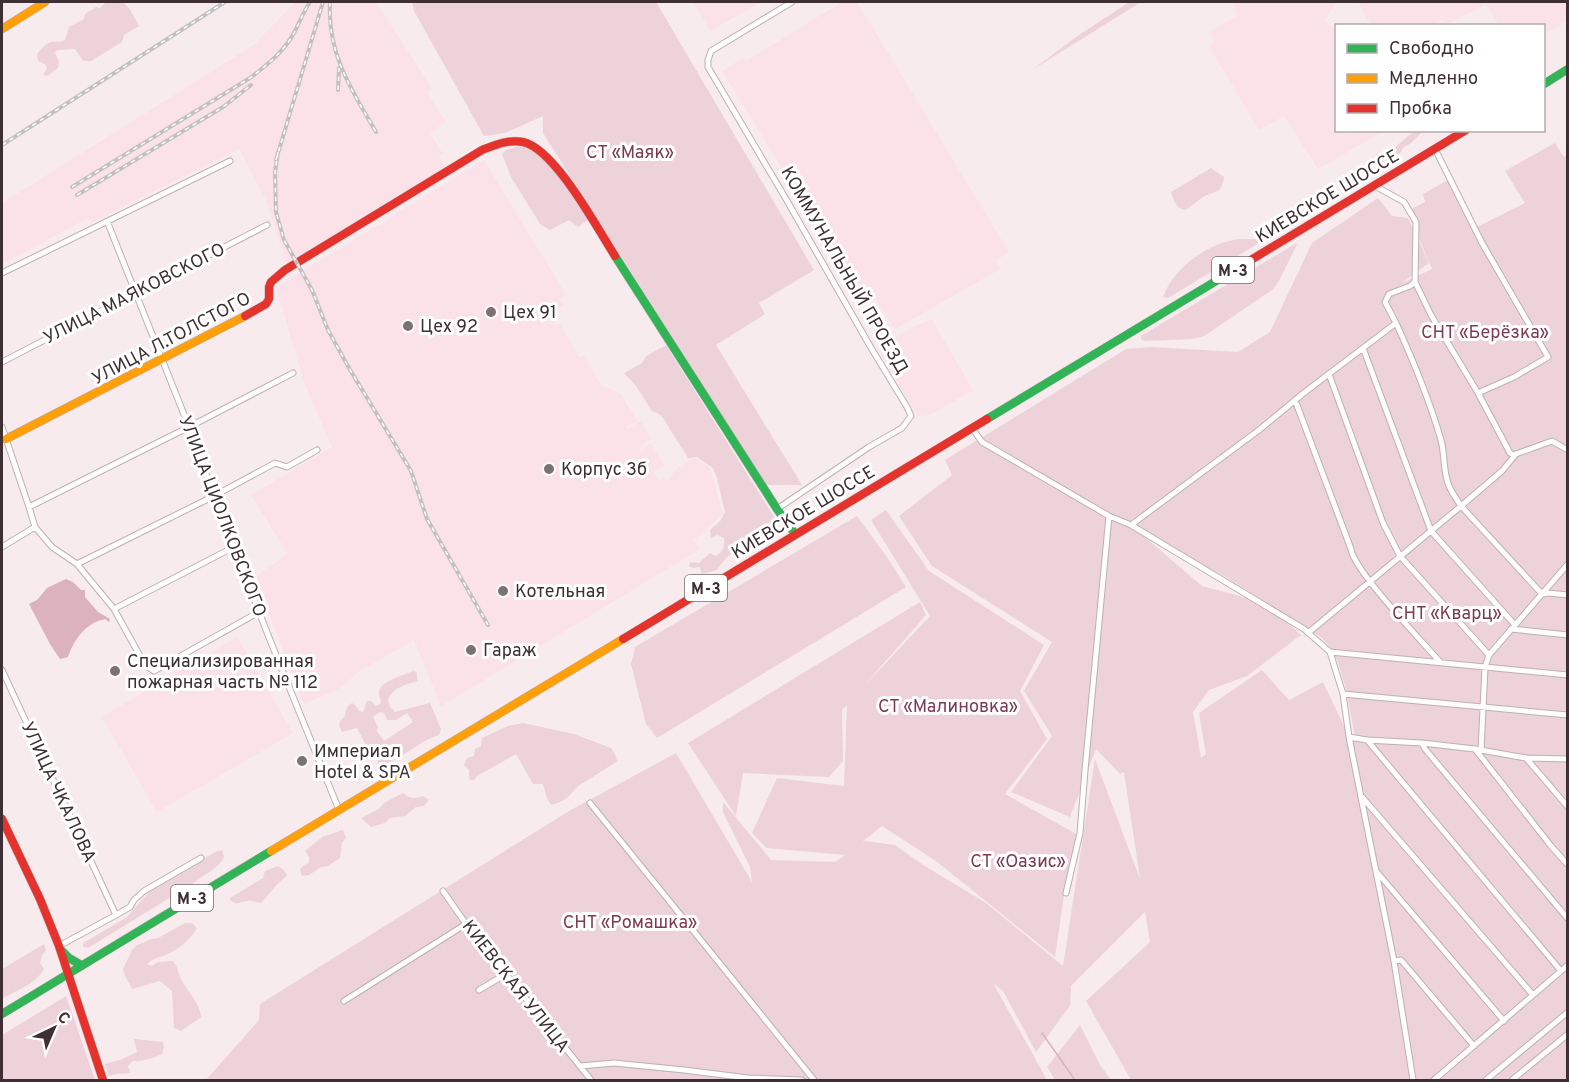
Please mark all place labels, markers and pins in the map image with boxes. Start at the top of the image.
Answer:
place label: Цех 91 [503,302,557,325]
marker: Цех 91 [484,305,498,319]
place label: Цех 92 [420,316,478,339]
marker: Цех 92 [401,319,415,333]
place label: Корпус 3б [561,459,647,482]
marker: Корпус 3б [542,462,556,476]
place label: Котельная [515,581,605,604]
marker: Котельная [496,584,510,598]
place label: Гараж [483,640,537,663]
marker: Гараж [464,643,478,657]
place label: Специализированная пожарная часть № 112 [127,651,318,695]
marker: Специализированная пожарная часть № 112 [108,664,122,678]
place label: Империал Hotel & SPA [314,741,411,785]
marker: Империал Hotel & SPA [295,754,309,768]

